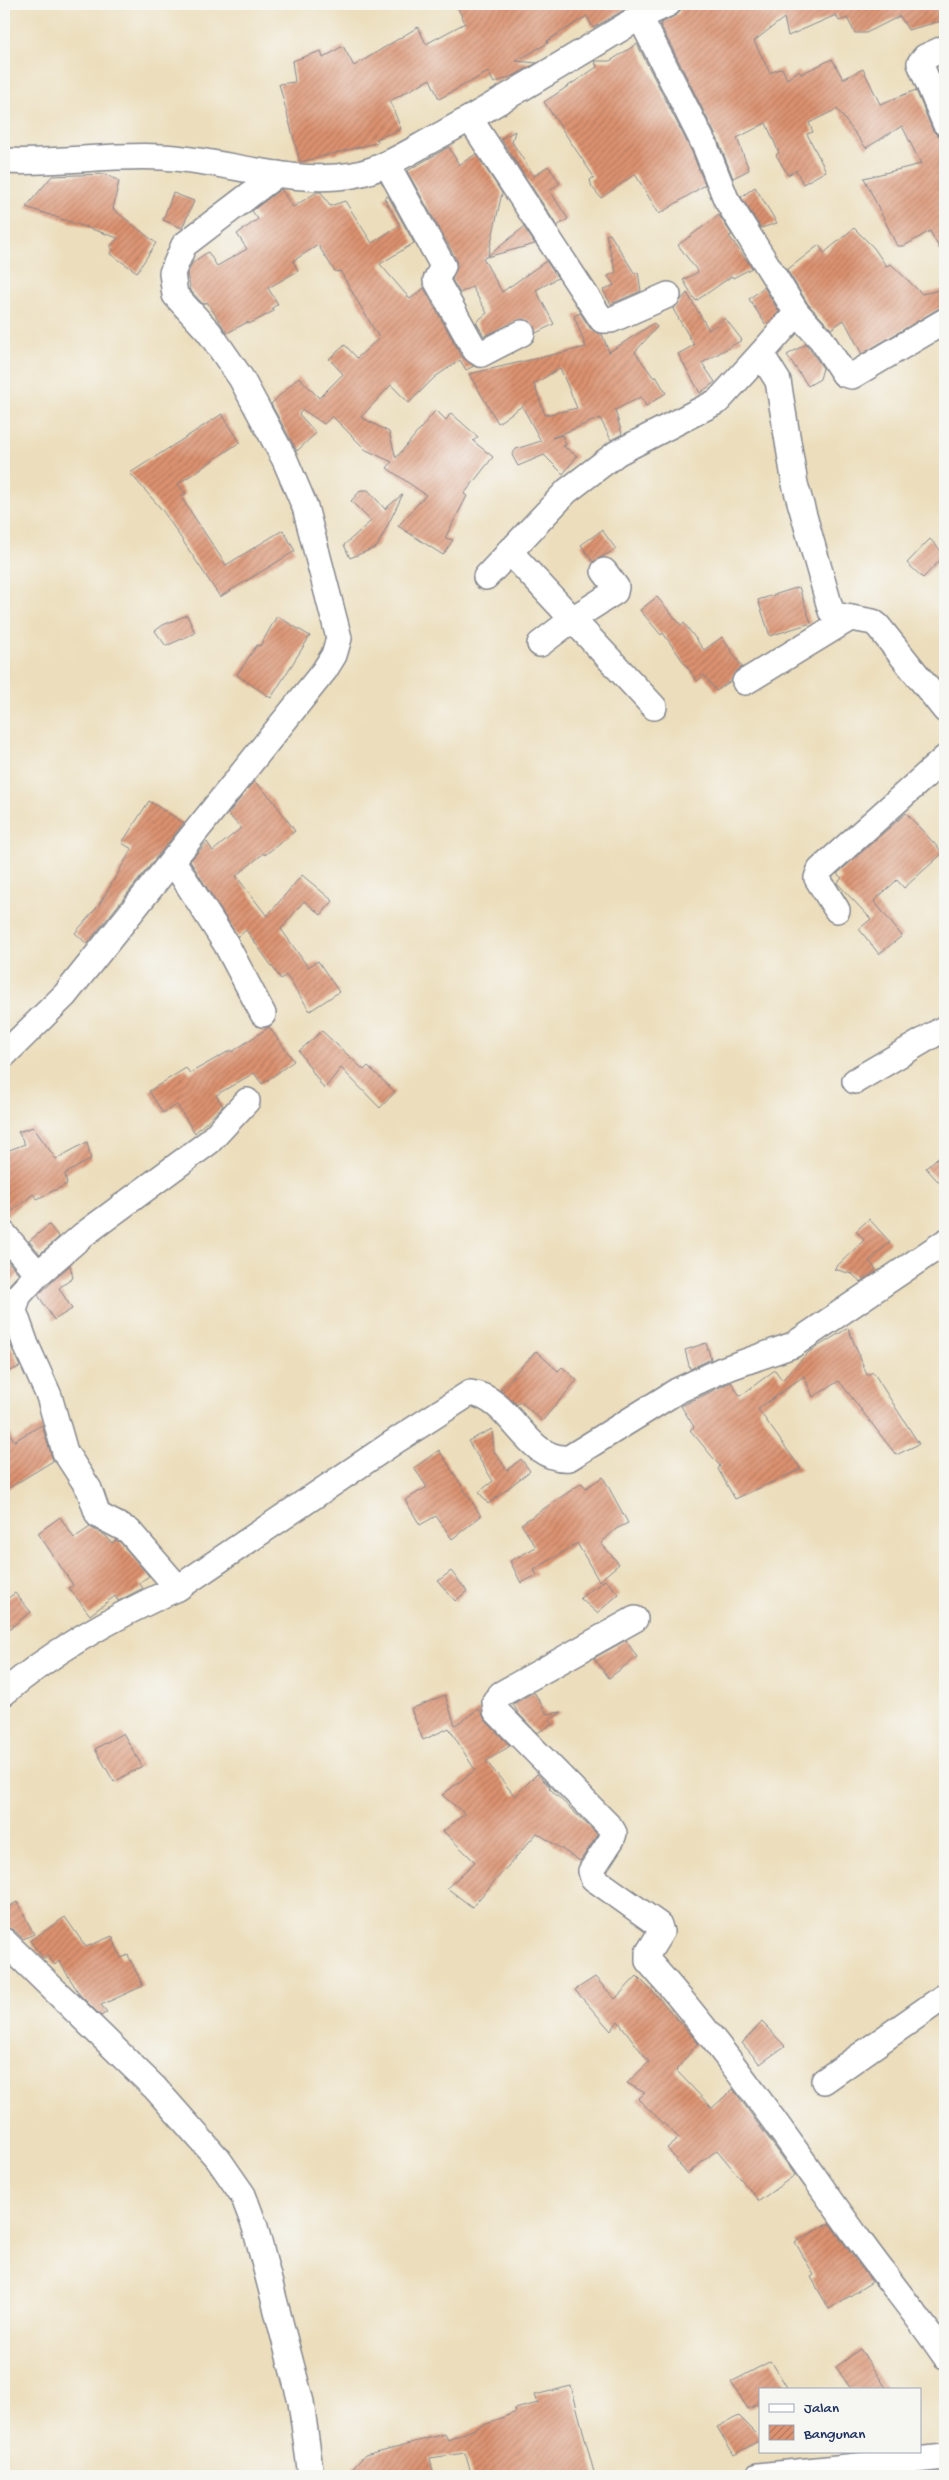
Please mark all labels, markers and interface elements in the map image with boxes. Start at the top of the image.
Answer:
legend [759,2388,922,2452]
text: Jalan [804,2400,839,2418]
text: Bangunan [803,2426,865,2444]

